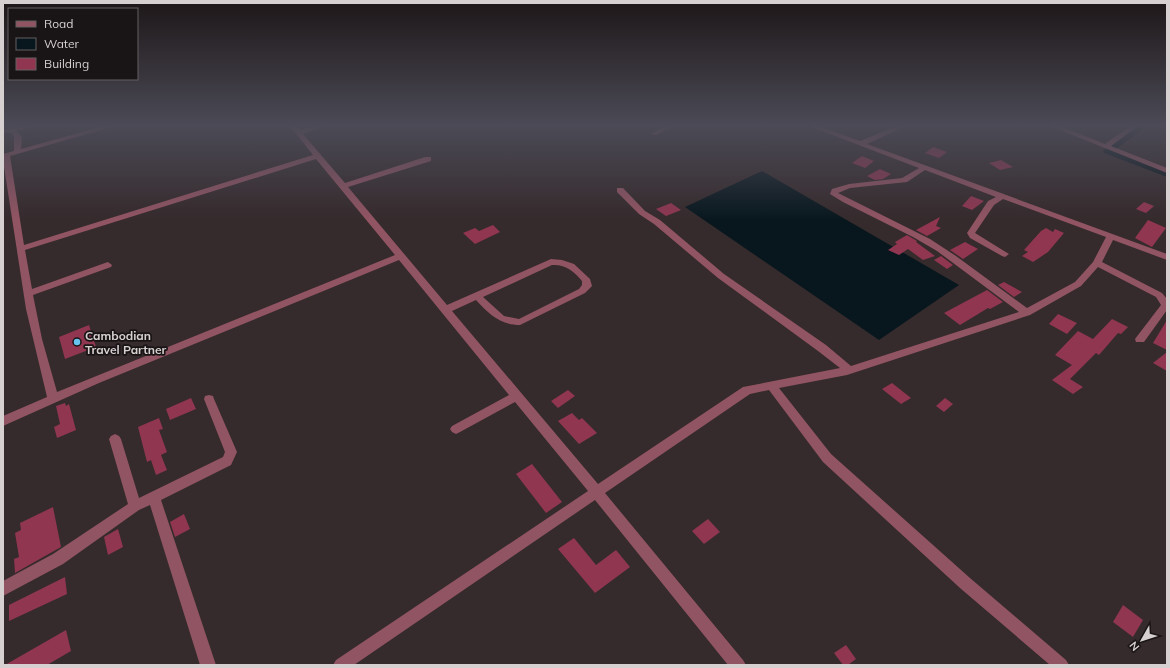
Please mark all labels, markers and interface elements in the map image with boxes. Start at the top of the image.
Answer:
legend [8,8,138,80]
text: Road [44,16,73,31]
text: Water [44,36,80,51]
text: Building [44,56,89,71]
place label: Cambodian Travel Partner [85,328,167,357]
marker: Cambodian Travel Partner [72,337,82,347]
north arrow [1122,620,1162,660]
text: N [1126,639,1142,654]

